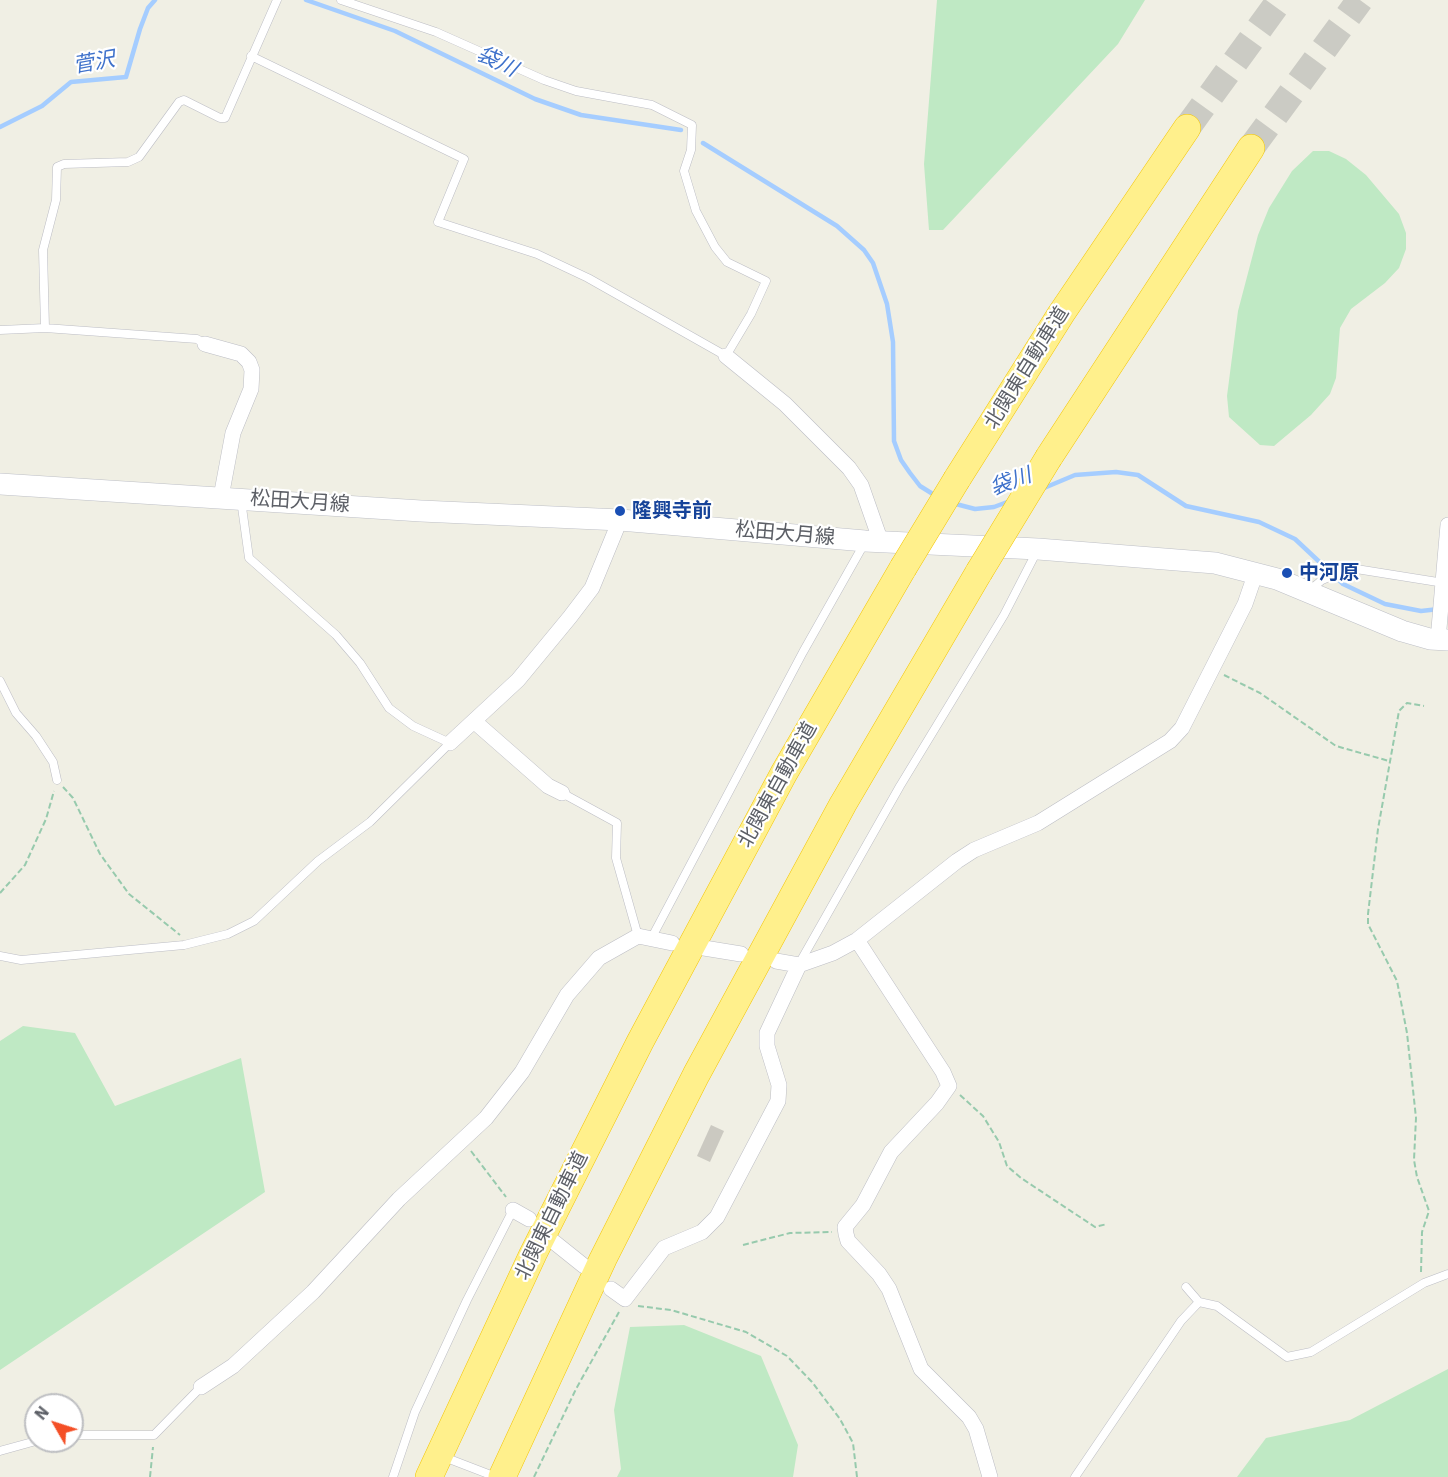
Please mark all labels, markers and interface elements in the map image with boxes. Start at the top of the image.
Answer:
water label: 袋川 [473,41,521,83]
water label: 菅沢 [71,47,117,79]
street label: 北関東自動車道 [980,302,1074,434]
water label: 袋川 [987,463,1035,501]
street label: 松田大月線 [249,487,351,517]
place label: 隆興寺前 [632,499,712,523]
marker: 隆興寺前 [613,504,627,518]
street label: 松田大月線 [734,518,836,550]
place label: 中河原 [1299,561,1359,585]
marker: 中河原 [1280,566,1294,580]
street label: 北関東自動車道 [734,718,822,852]
street label: 北関東自動車道 [511,1148,593,1284]
north arrow [24,1393,84,1453]
text: N [30,1402,53,1424]

